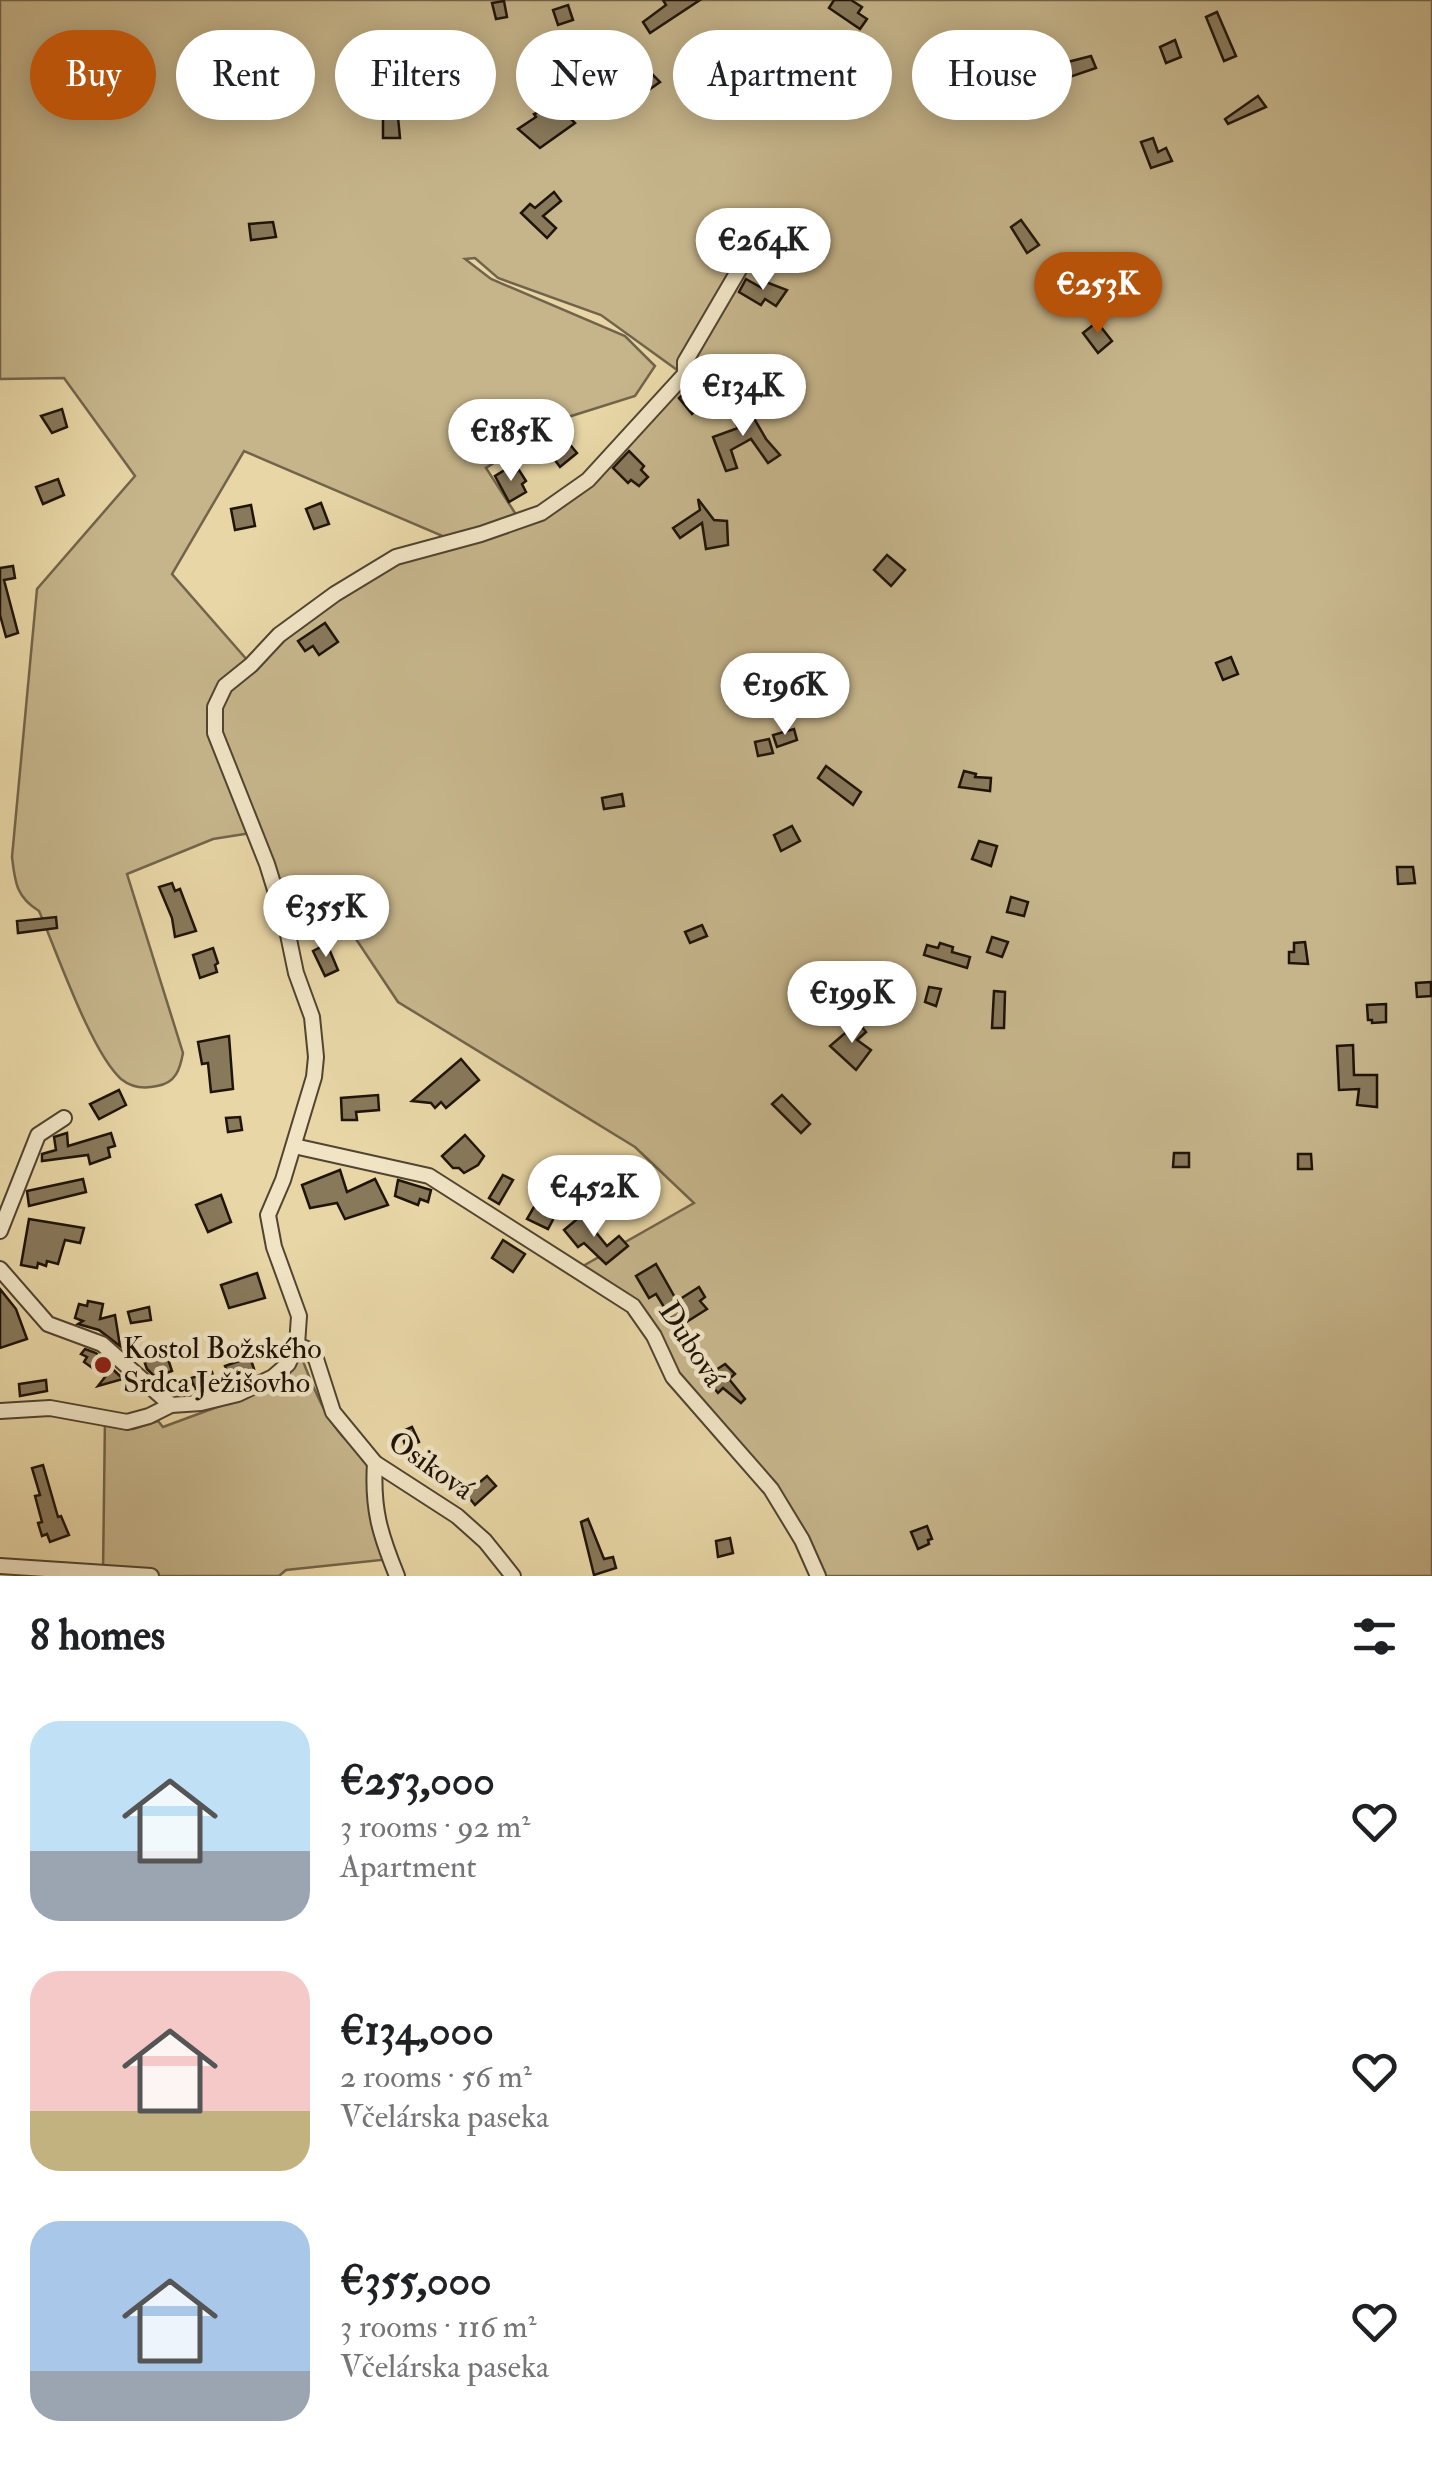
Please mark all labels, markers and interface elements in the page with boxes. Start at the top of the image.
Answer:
chip: Buy [30,30,156,120]
chip: Rent [176,30,315,120]
chip: Filters [335,30,496,120]
chip: New [516,30,653,120]
chip: Apartment [673,30,892,120]
chip: House [912,30,1072,120]
pin: €264K [693,208,833,293]
text: €264K [718,220,808,260]
pin: €253K [1028,252,1168,337]
text: €253K [1056,264,1140,304]
pin: €134K [673,354,813,439]
text: €134K [702,366,784,406]
pin: €185K [441,399,581,484]
text: €185K [470,411,552,451]
pin: €196K [715,653,855,738]
text: €196K [743,665,827,705]
pin: €355K [256,875,396,960]
text: €355K [285,887,367,927]
pin: €199K [782,961,922,1046]
text: €199K [809,973,895,1013]
pin: €452K [524,1155,664,1240]
text: €452K [550,1167,638,1207]
street label: Dubová [650,1295,733,1394]
place label: Kostol Božského Srdca Ježišovho [123,1330,322,1401]
marker: Kostol Božského Srdca Ježišovho [92,1354,114,1376]
street label: Osiková [381,1423,481,1508]
icon: filters [1347,1609,1402,1664]
text: 8 homes [30,1610,165,1662]
text: €253,000 [340,1755,495,1807]
icon: home [110,1761,230,1881]
icon: heart [1347,1794,1402,1849]
text: 3 rooms · 92 m² [340,1807,530,1847]
text: Apartment [340,1847,477,1887]
text: €134,000 [340,2005,494,2057]
icon: home [110,2011,230,2131]
icon: heart [1347,2044,1402,2099]
text: 2 rooms · 56 m² [340,2057,532,2097]
text: Včelárska paseka [340,2097,549,2137]
text: €355,000 [340,2255,492,2307]
icon: home [110,2261,230,2381]
icon: heart [1347,2294,1402,2349]
text: 3 rooms · 116 m² [340,2307,537,2347]
text: Včelárska paseka [340,2347,549,2387]

